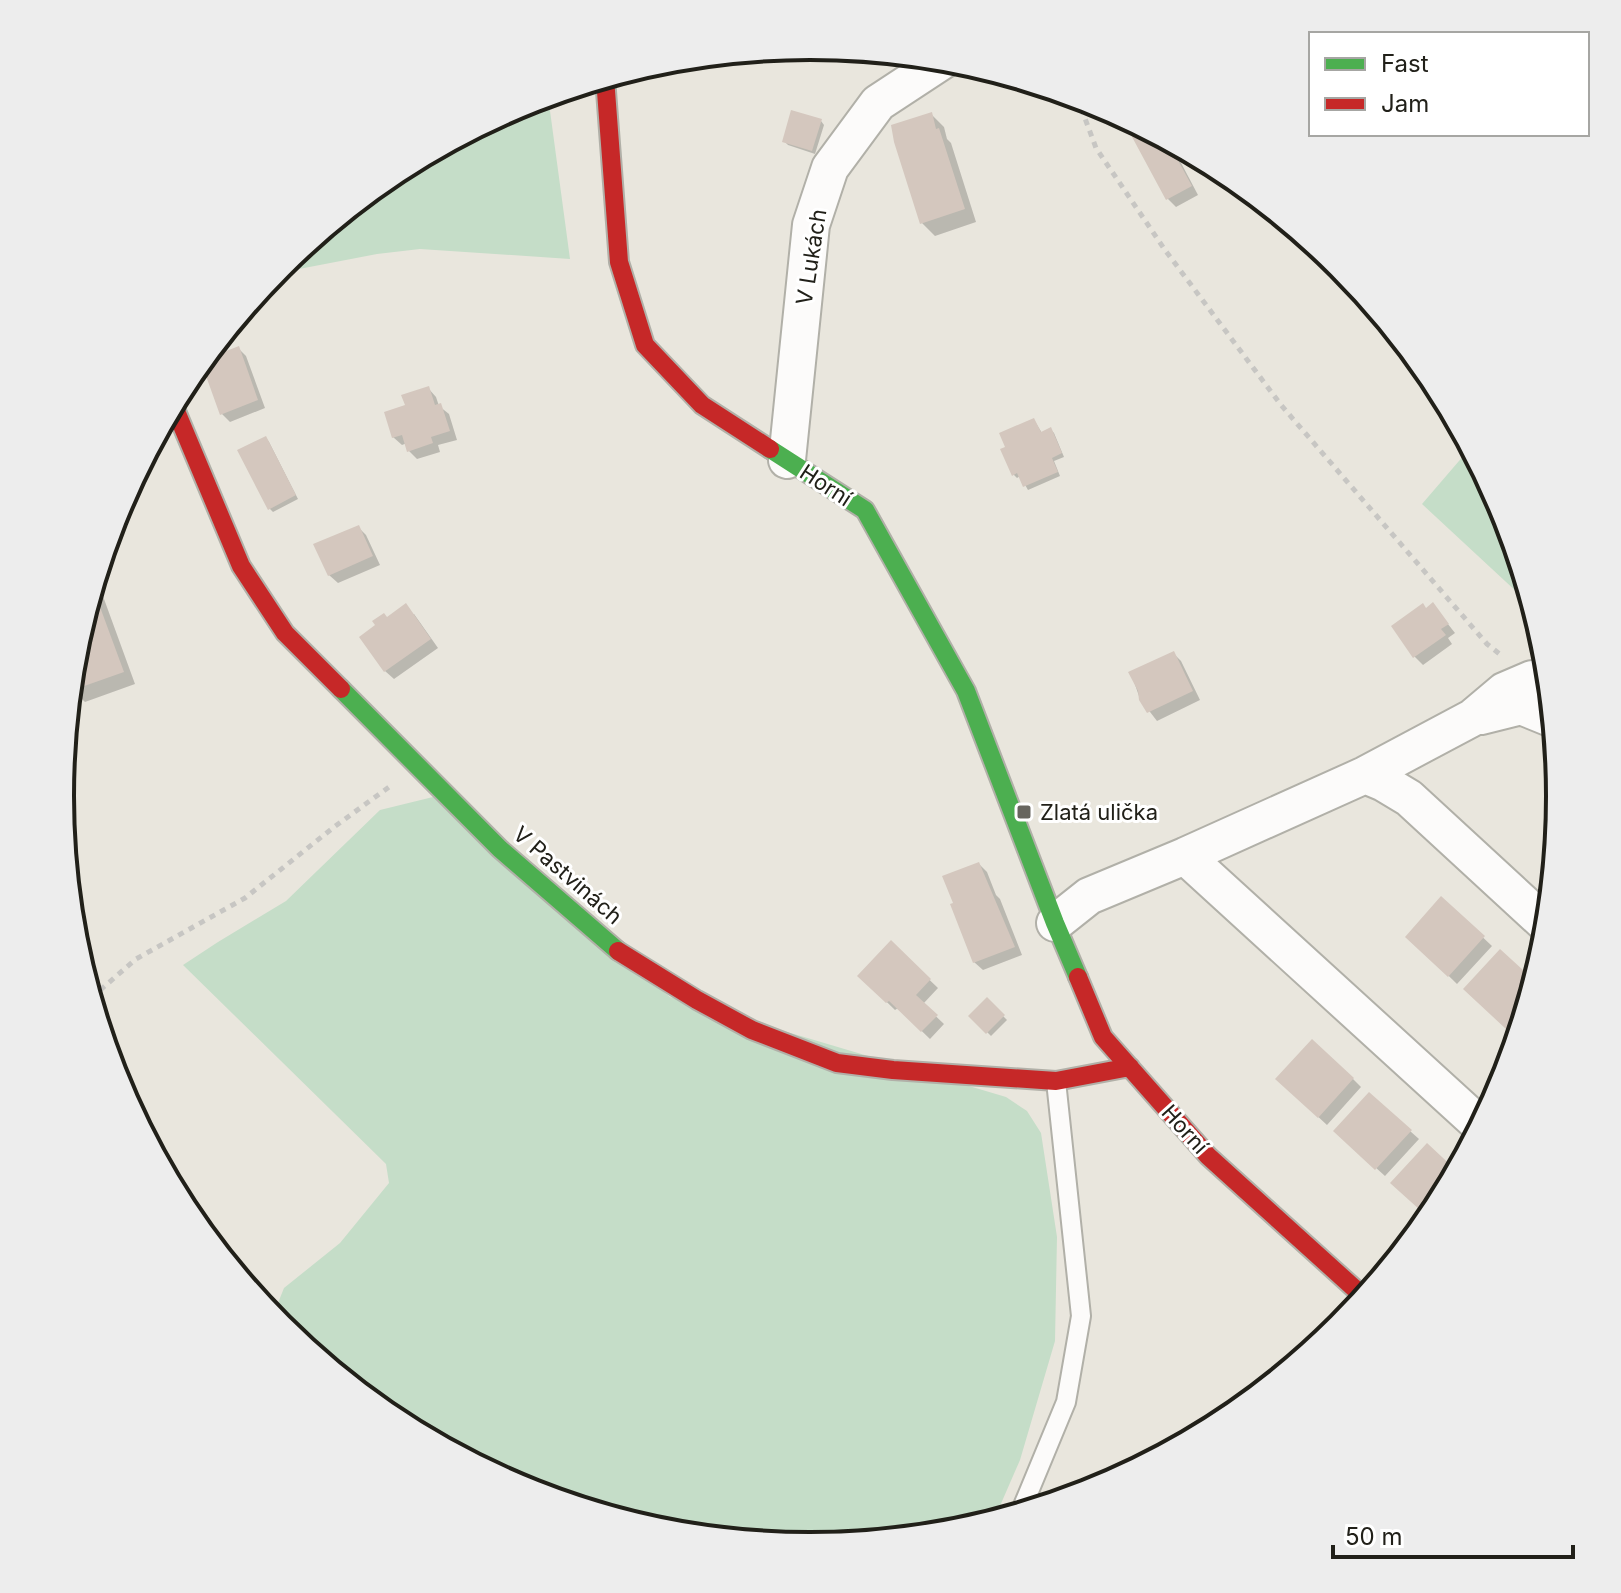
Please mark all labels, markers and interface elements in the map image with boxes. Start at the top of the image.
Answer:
legend [1309,32,1589,136]
text: Fast [1381,49,1429,78]
text: Jam [1381,89,1429,118]
street label: V Lukách [791,207,831,307]
street label: Horní [795,459,857,512]
place label: Zlatá ulička [1040,799,1158,825]
marker: Zlatá ulička [1015,803,1033,821]
street label: V Pastvinách [508,821,628,929]
street label: Horní [1156,1099,1214,1159]
scale bar [1333,1509,1573,1559]
text: 50 m [1345,1522,1403,1551]

